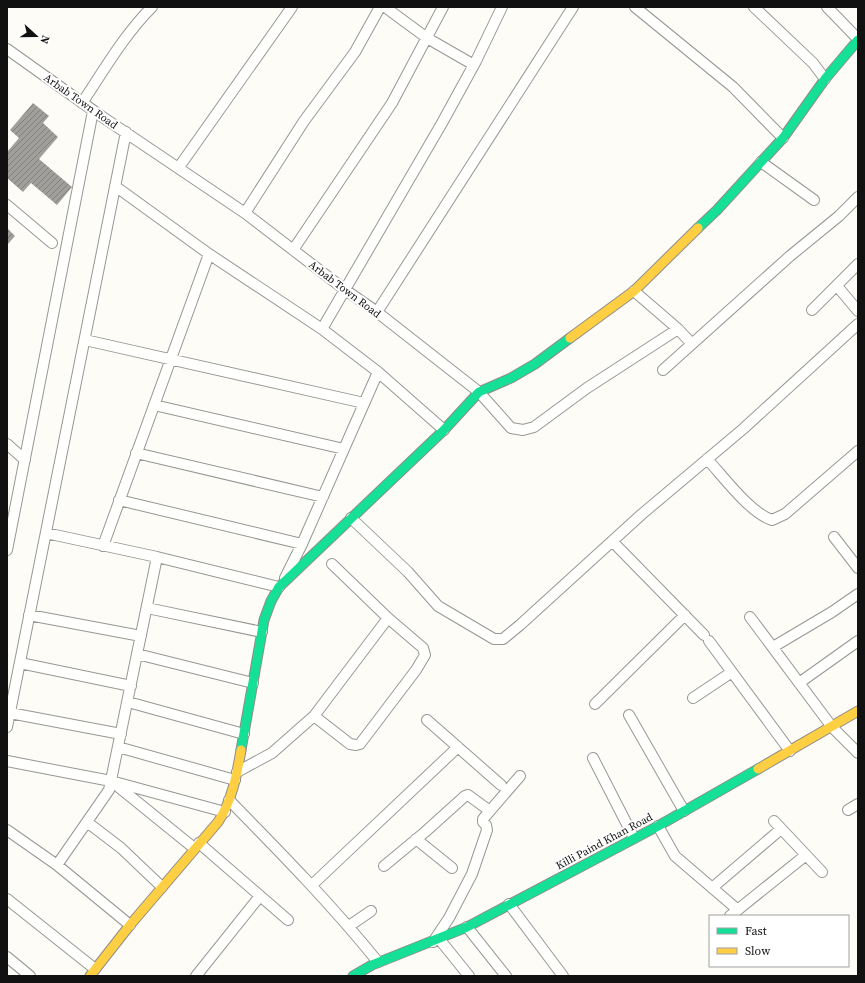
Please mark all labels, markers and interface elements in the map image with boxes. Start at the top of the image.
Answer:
north arrow [16,16,56,56]
text: N [36,33,53,46]
street label: Arbab Town Road [41,70,121,133]
street label: Arbab Town Road [305,257,385,322]
street label: Killi Paind Khan Road [553,809,656,873]
legend [709,915,849,967]
text: Fast [745,923,767,939]
text: Slow [745,943,771,959]

